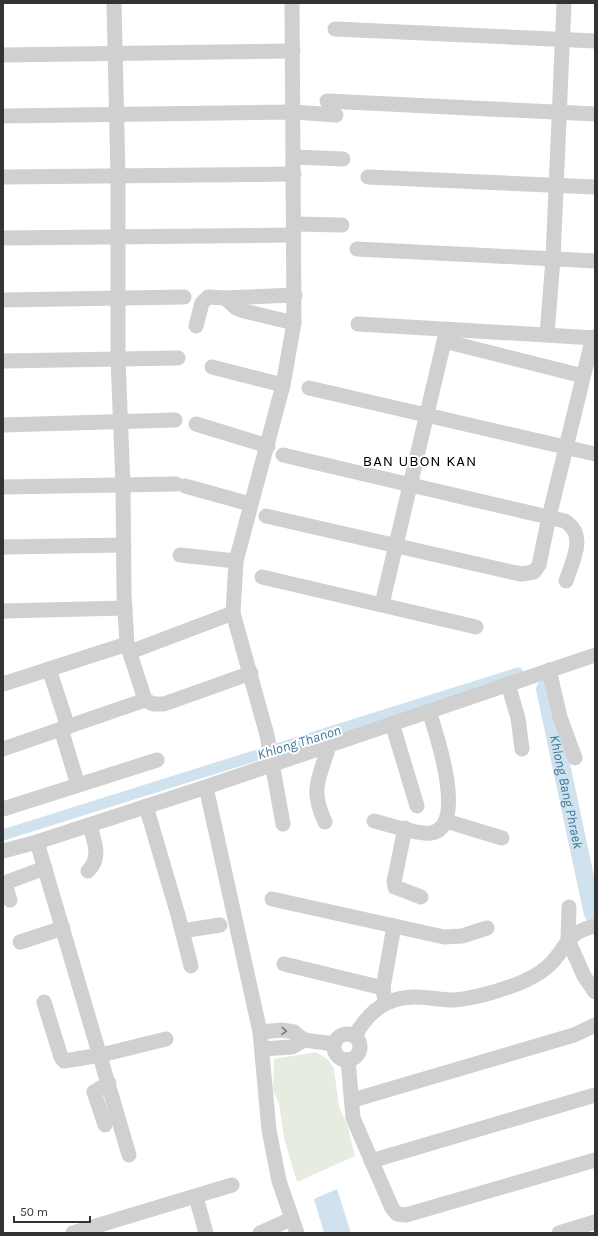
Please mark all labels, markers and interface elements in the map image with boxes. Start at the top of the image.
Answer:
district label: BAN UBON KAN [363,452,477,470]
water label: Khlong Thanon [255,722,343,763]
water label: Khlong Bang Phraek [546,733,587,851]
one-way arrow [281,1026,287,1035]
scale bar [14,1198,90,1224]
text: 50 m [20,1205,48,1219]

